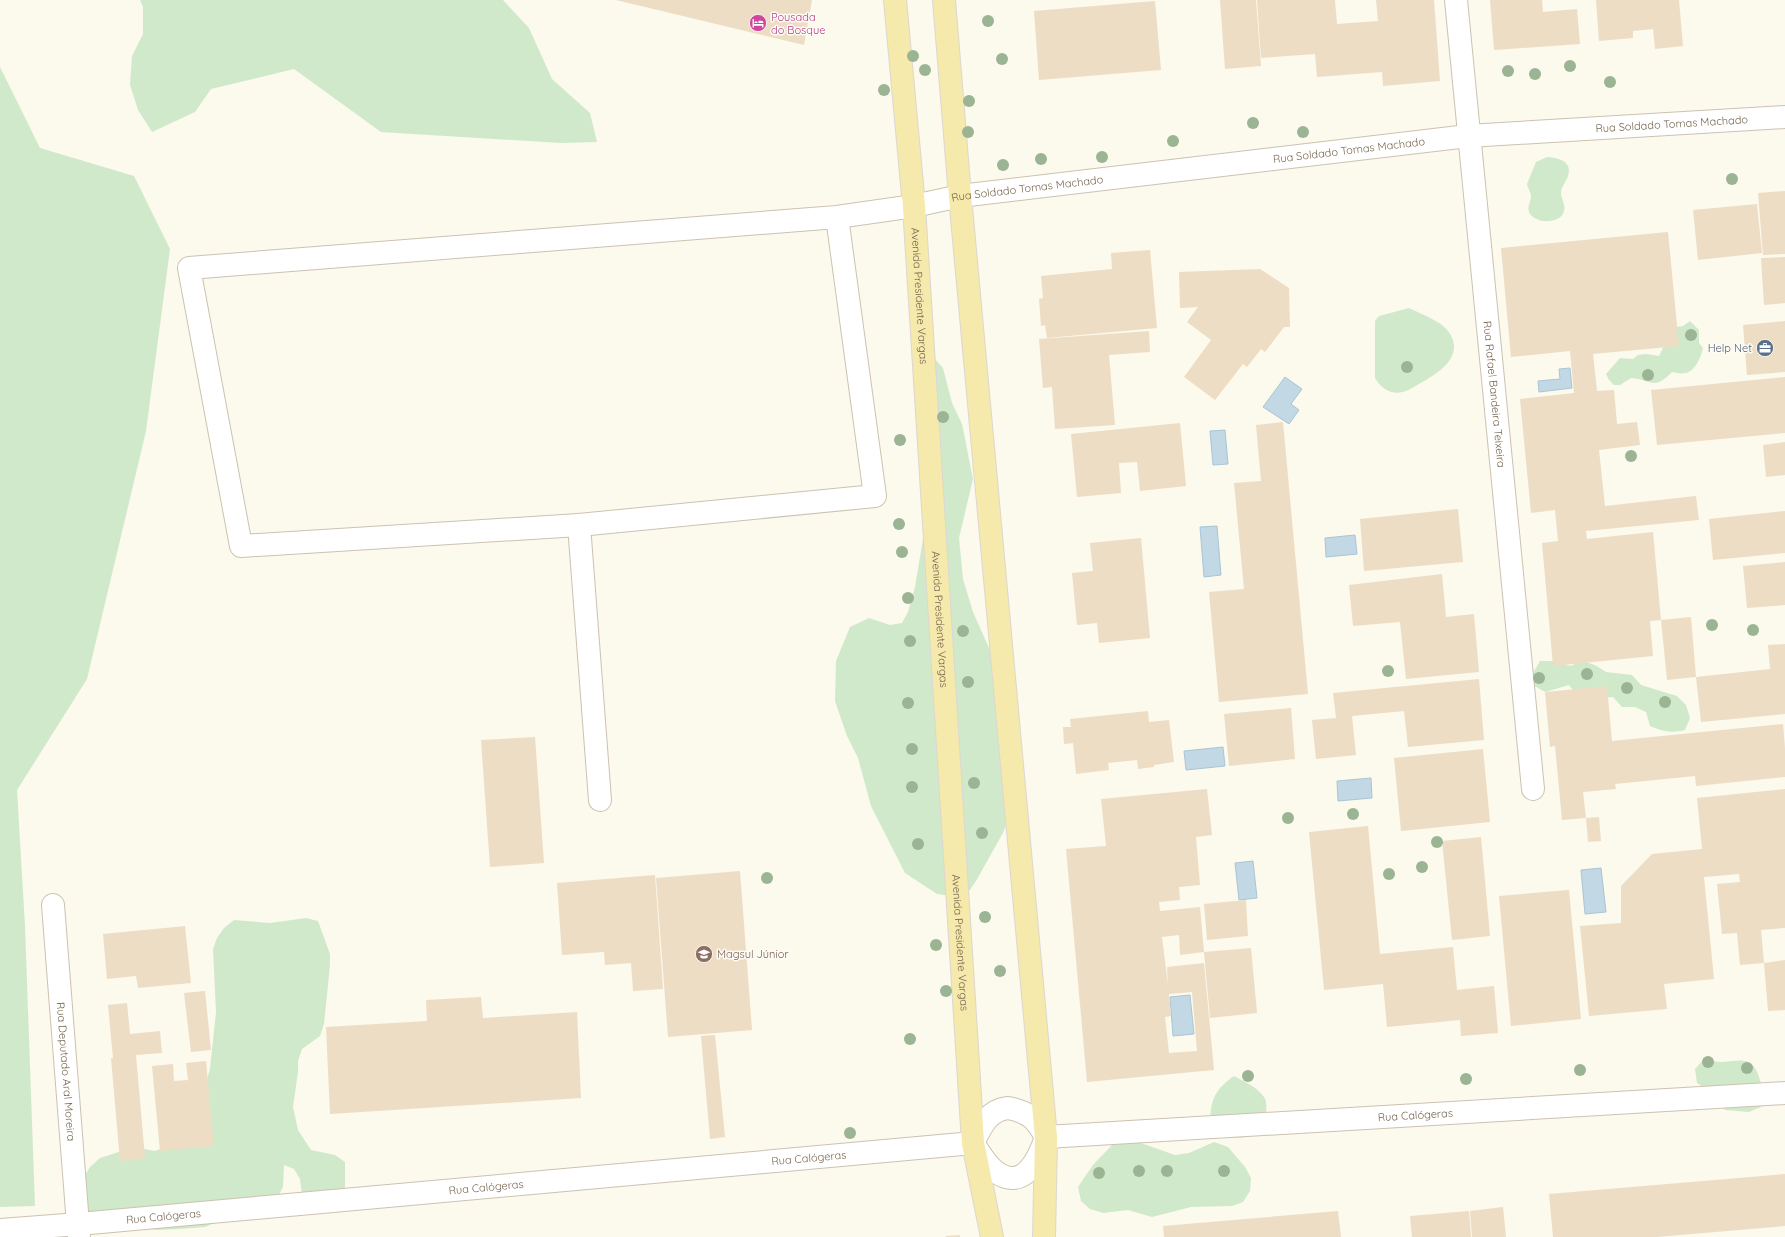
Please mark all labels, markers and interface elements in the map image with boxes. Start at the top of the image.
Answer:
place label: Pousada do Bosque [771,10,825,37]
hotel icon: Pousada do Bosque [748,13,768,33]
street label: Rua Soldado Tomas Machado [1595,112,1749,135]
street label: Rua Soldado Tomas Machado [1272,134,1426,166]
street label: Rua Soldado Tomas Machado [950,172,1104,205]
street label: Avenida Presidente Vargas [908,227,931,365]
street label: Rua Rafael Bandeira Teixeira [1480,320,1509,468]
office icon: Help Net [1755,338,1775,358]
place label: Help Net [1708,341,1752,355]
street label: Avenida Presidente Vargas [929,551,951,688]
street label: Avenida Presidente Vargas [949,874,972,1011]
school or university icon: Magsul Júnior [694,944,714,964]
place label: Magsul Júnior [717,947,789,961]
street label: Rua Deputado Aral Moreira [54,1001,78,1142]
street label: Rua Calógeras [1377,1106,1453,1124]
street label: Rua Calógeras [771,1148,847,1168]
street label: Rua Calógeras [448,1177,524,1197]
street label: Rua Calógeras [125,1206,201,1227]

